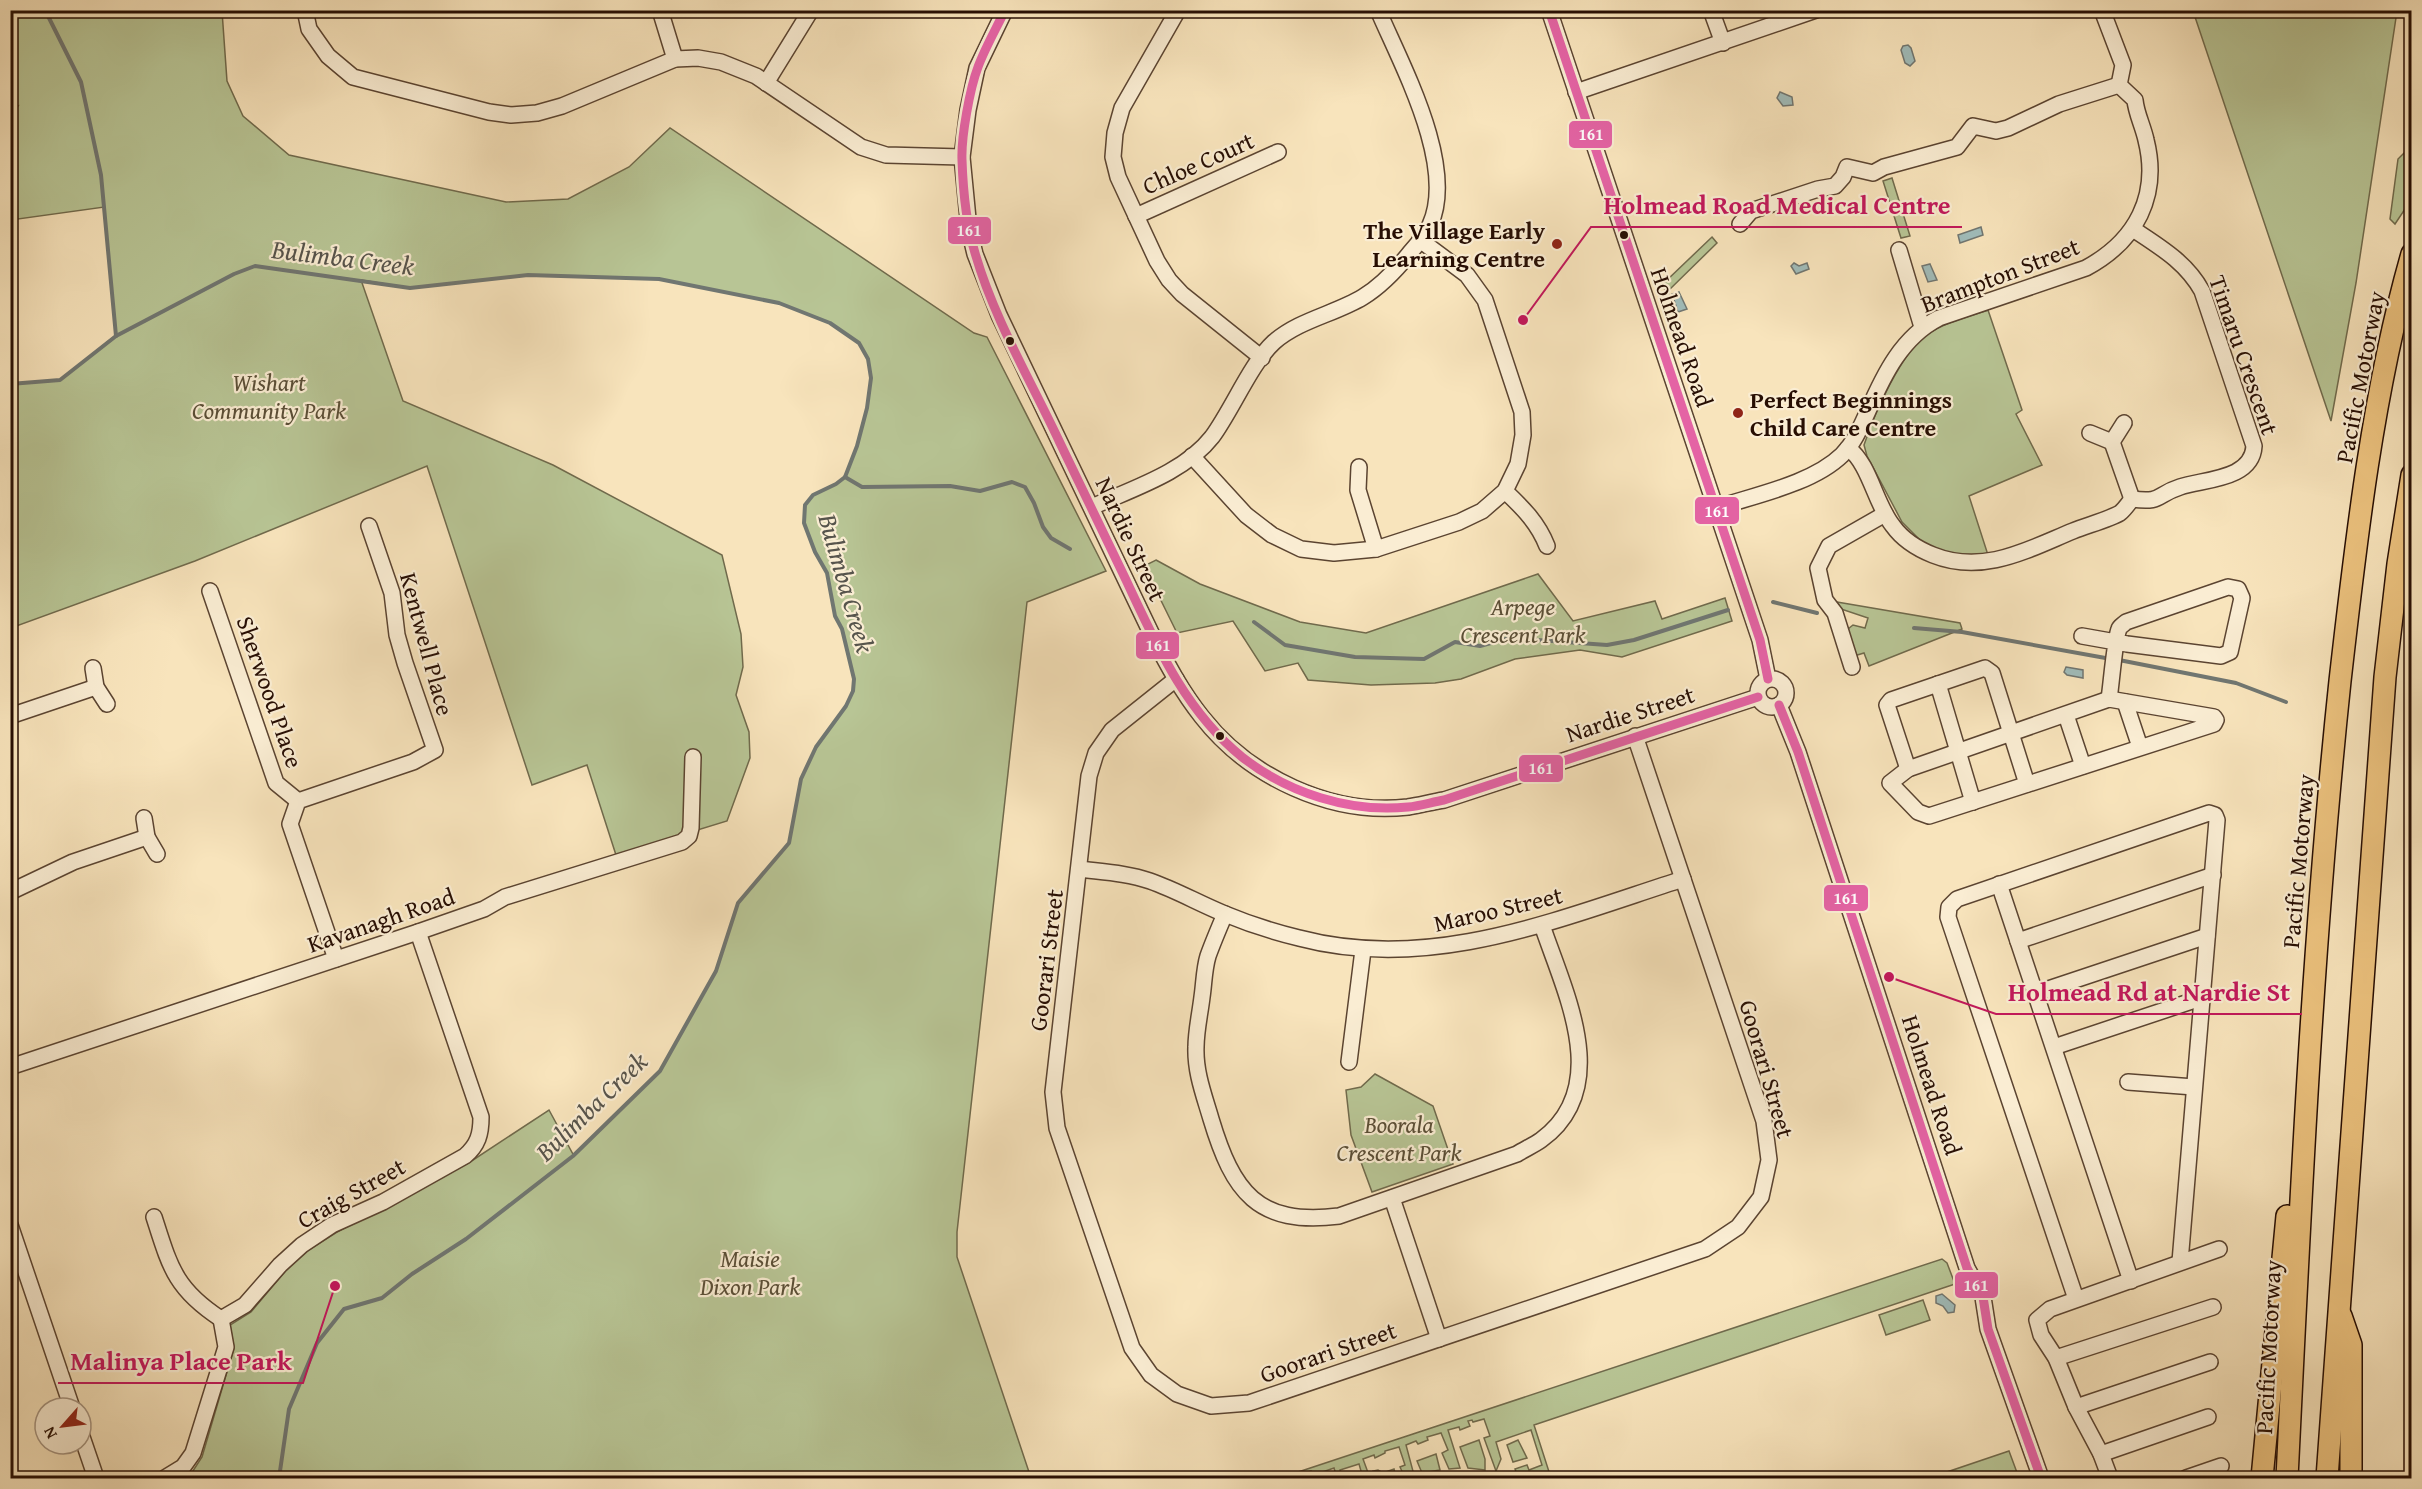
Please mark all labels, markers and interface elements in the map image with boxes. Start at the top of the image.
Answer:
line badge: 161 [1568,120,1613,149]
text: 161 [1579,122,1603,146]
street label: Chloe Court [1137,123,1260,203]
callout: Holmead Road Medical Centre [1591,183,1962,227]
text: Holmead Road Medical Centre [1603,185,1951,224]
place label: The Village Early Learning Centre [1363,213,1546,276]
line badge: 161 [947,216,992,245]
text: 161 [957,218,981,242]
street label: Brampton Street [1916,228,2085,321]
water label: Bulimba Creek [269,229,416,285]
unlabelled marker [1618,229,1630,241]
marker: The Village Early Learning Centre [1550,237,1564,251]
street label: Holmead Road [1642,263,1722,412]
street label: Timaru Crescent [2200,271,2288,440]
street label: Pacific Motorway [2326,288,2394,466]
unlabelled marker [1004,335,1016,347]
park label: Wishart Community Park [192,365,346,428]
place label: Perfect Beginnings Child Care Centre [1750,382,1952,445]
marker: Perfect Beginnings Child Care Centre [1731,406,1745,420]
street label: Nardie Street [1087,471,1175,607]
line badge: 161 [1694,496,1740,525]
text: 161 [1705,499,1729,523]
water label: Bulimba Creek [808,508,885,657]
street label: Kentwell Place [391,569,463,719]
park label: Arpege Crescent Park [1461,589,1586,652]
street label: Sherwood Place [228,611,312,773]
line badge: 161 [1135,631,1180,660]
text: 161 [1146,633,1170,657]
street label: Nardie Street [1561,677,1699,751]
unlabelled marker [1214,730,1226,742]
line badge: 161 [1518,754,1564,783]
text: 161 [1529,756,1553,780]
street label: Pacific Motorway [2273,773,2323,949]
street label: Maroo Street [1430,877,1566,941]
street label: Kavanagh Road [303,878,460,962]
line badge: 161 [1823,884,1869,912]
text: 161 [1834,886,1858,910]
street label: Goorari Street [1020,887,1072,1033]
callout: Holmead Rd at Nardie St [1996,970,2302,1014]
text: Holmead Rd at Nardie St [2008,972,2290,1011]
street label: Goorari Street [1731,996,1804,1143]
street label: Holmead Road [1893,1010,1971,1160]
water label: Bulimba Creek [525,1042,656,1170]
park label: Boorala Crescent Park [1337,1107,1462,1170]
street label: Craig Street [291,1149,412,1237]
park label: Maisie Dixon Park [699,1241,800,1304]
street label: Pacific Motorway [2246,1259,2290,1435]
line badge: 161 [1954,1271,1999,1299]
text: 161 [1964,1273,1988,1297]
street label: Goorari Street [1255,1312,1401,1392]
callout: Malinya Place Park [58,1339,303,1383]
text: Malinya Place Park [70,1341,292,1380]
north arrow [33,1396,93,1456]
text: N [37,1422,63,1443]

